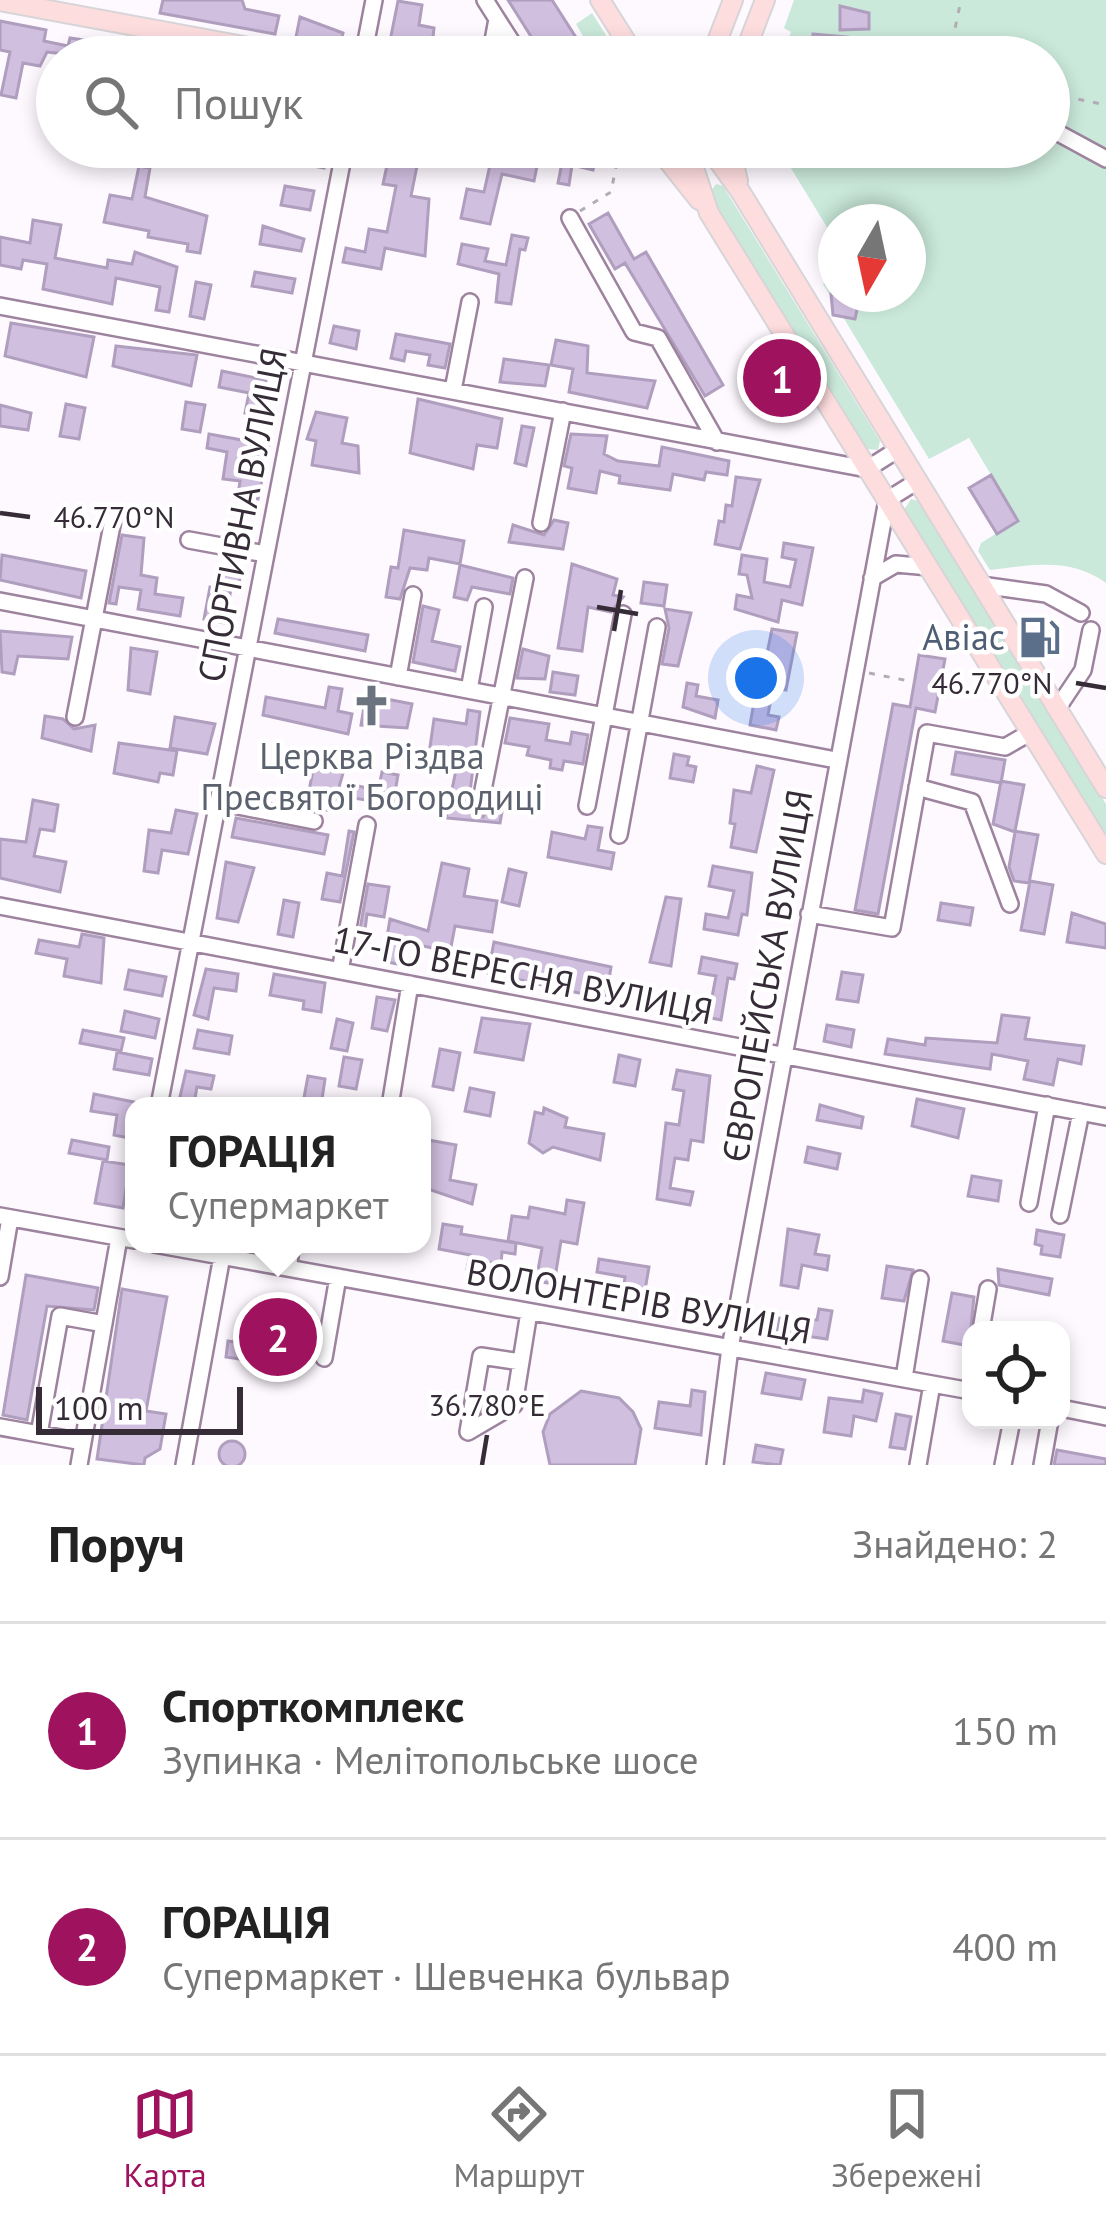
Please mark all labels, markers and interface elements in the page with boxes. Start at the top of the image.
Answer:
search box [36,36,1070,168]
icon: search [78,69,144,135]
text: Пошук [174,73,303,131]
north arrow [818,204,926,312]
pin: 1 [743,333,821,423]
street label: СПОРТИВНА ВУЛИЦЯ [186,344,297,686]
text: 46.770°N [53,497,175,536]
place label: Авіас [922,613,1005,660]
fuel station icon: Авіас [1016,614,1062,660]
your location [726,648,786,708]
text: 46.770°N [931,663,1053,702]
church icon: Церква Різдва Пресвятої Богородиці [349,683,395,729]
place label: Церква Різдва Пресвятої Богородиці [200,732,544,820]
street label: ЄВРОПЕЙСЬКА ВУЛИЦЯ [711,786,822,1166]
street label: 17-ГО ВЕРЕСНЯ ВУЛИЦЯ [329,915,717,1034]
popup [125,1097,431,1253]
text: ГОРАЦІЯ [167,1121,336,1179]
text: Супермаркет [167,1179,389,1230]
street label: ВОЛОНТЕРІВ ВУЛИЦЯ [463,1247,815,1354]
pin: 2 [239,1292,317,1382]
map controls [962,1321,1070,1429]
button: locate [962,1321,1070,1429]
scale bar [36,1381,243,1434]
text: 36.780°E [429,1385,546,1424]
text: 100 m [54,1386,144,1429]
text: Поруч [48,1510,185,1576]
text: Знайдено: 2 [852,1518,1058,1569]
text: Спорткомплекс [162,1676,464,1734]
text: 1 [76,1705,98,1756]
text: 150 m [952,1705,1058,1756]
text: Зупинка · Мелітопольське шосе [162,1734,698,1785]
text: ГОРАЦІЯ [162,1892,331,1950]
text: 2 [76,1921,98,1972]
text: 400 m [952,1921,1058,1972]
text: Супермаркет · Шевченка бульвар [162,1950,731,2001]
tab: Карта [123,2081,207,2196]
tab: Маршрут [454,2081,584,2196]
tab: Збережені [831,2081,983,2196]

